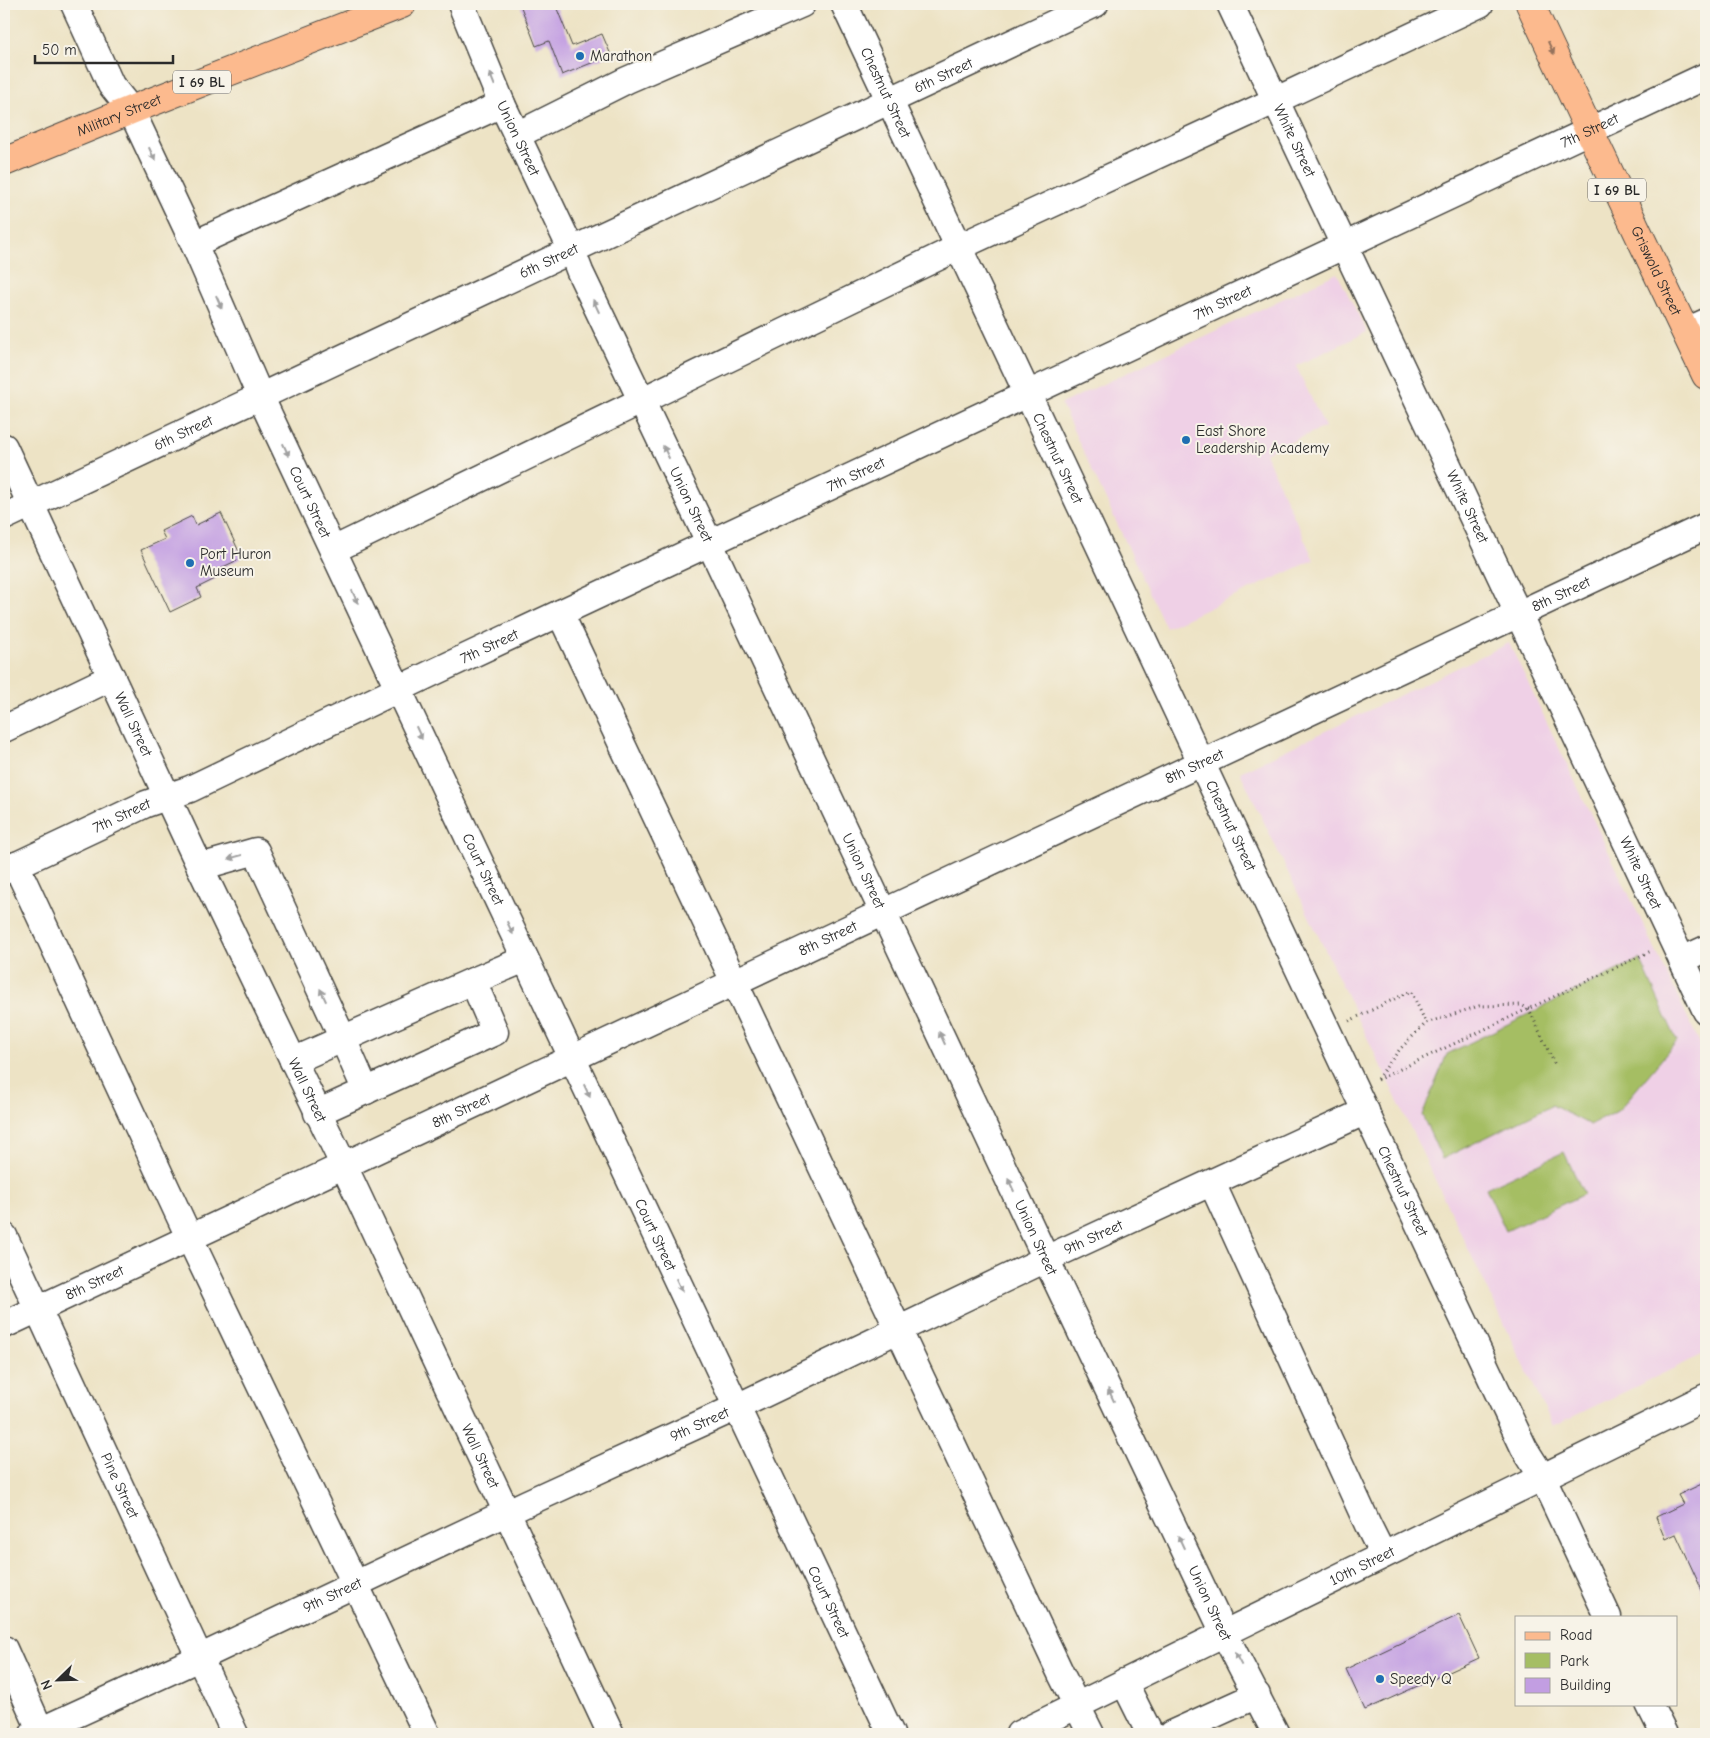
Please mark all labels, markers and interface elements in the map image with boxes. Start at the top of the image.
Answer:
scale bar [35,32,172,64]
text: 50 m [42,41,77,59]
one-way arrow [1547,41,1555,55]
street label: Chestnut Street [857,44,915,142]
place label: Marathon [590,47,652,65]
marker: Marathon [574,50,586,62]
street label: 6th Street [911,53,976,97]
road number: I 69 BL [173,70,231,94]
one-way arrow [487,72,495,86]
street label: Military Street [74,90,164,140]
street label: Union Street [493,98,544,179]
street label: White Street [1270,101,1320,180]
street label: 7th Street [1557,109,1622,152]
one-way arrow [148,147,156,161]
road number: I 69 BL [1588,178,1646,202]
street label: Griswold Street [1627,223,1685,319]
street label: 6th Street [516,239,582,282]
street label: 7th Street [1191,281,1255,324]
one-way arrow [216,295,224,309]
one-way arrow [592,299,600,313]
street label: Chestnut Street [1029,410,1087,507]
street label: 6th Street [151,411,216,454]
place label: East Shore Leadership Academy [1196,422,1329,457]
marker: East Shore Leadership Academy [1180,434,1192,446]
one-way arrow [282,443,290,457]
one-way arrow [662,445,670,460]
street label: 7th Street [824,453,888,496]
street label: Court Street [285,463,335,542]
street label: Union Street [666,464,717,545]
street label: White Street [1443,467,1493,547]
place label: Port Huron Museum [200,545,271,580]
marker: Port Huron Museum [184,557,196,569]
street label: 8th Street [1529,572,1594,616]
one-way arrow [351,590,359,604]
street label: 7th Street [457,625,522,668]
street label: Wall Street [111,689,156,760]
one-way arrow [415,726,423,740]
street label: 8th Street [1162,744,1227,788]
street label: Chestnut Street [1202,777,1260,874]
street label: 7th Street [90,794,153,837]
street label: Court Street [458,830,508,909]
street label: Union Street [838,830,889,912]
street label: White Street [1616,834,1666,913]
one-way arrow [227,853,243,861]
street label: 8th Street [796,917,861,960]
one-way arrow [507,921,515,935]
one-way arrow [318,987,327,1002]
one-way arrow [938,1031,946,1045]
street label: Wall Street [284,1055,331,1126]
one-way arrow [584,1084,592,1098]
street label: 8th Street [429,1089,494,1132]
street label: Chestnut Street [1374,1143,1432,1240]
one-way arrow [1007,1178,1015,1192]
street label: Court Street [631,1196,680,1274]
street label: Union Street [1011,1197,1062,1278]
street label: 9th Street [1061,1215,1126,1258]
street label: 8th Street [62,1261,127,1304]
one-way arrow [676,1278,684,1292]
one-way arrow [1107,1388,1115,1402]
street label: 9th Street [667,1403,732,1445]
street label: Wall Street [458,1421,504,1492]
street label: Pine Street [97,1450,143,1522]
one-way arrow [1176,1535,1184,1549]
street label: 10th Street [1327,1542,1398,1589]
street label: Court Street [804,1563,854,1641]
street label: Union Street [1184,1563,1236,1644]
street label: 9th Street [300,1573,365,1617]
legend [1515,1616,1678,1706]
text: Road [1560,1626,1592,1644]
one-way arrow [1234,1652,1242,1667]
text: Park [1560,1652,1589,1670]
north arrow [32,1656,82,1706]
place label: Speedy Q [1390,1670,1452,1688]
marker: Speedy Q [1374,1673,1386,1685]
text: Building [1560,1676,1611,1694]
text: N [37,1677,56,1692]

